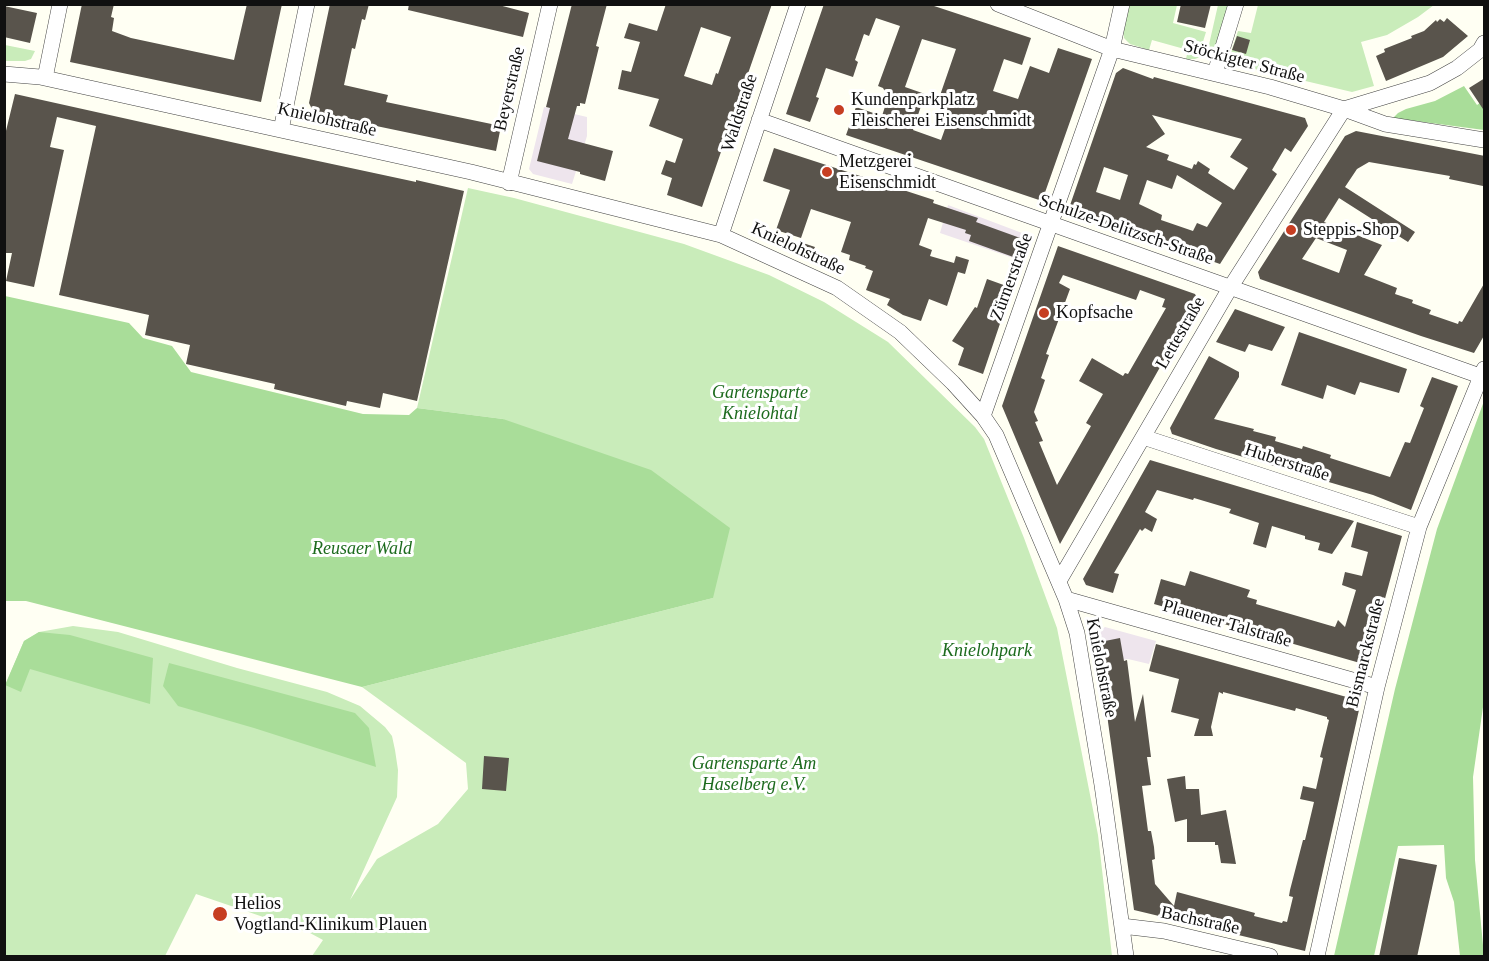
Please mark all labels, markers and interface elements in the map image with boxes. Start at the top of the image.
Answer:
street label: Stöckigter Straße [1181,35,1307,89]
street label: Beyerstraße [490,45,530,133]
street label: Waldstraße [717,71,763,155]
place label: Kundenparkplatz Fleischerei Eisenschmidt [851,89,1031,132]
street label: Knielohstraße [275,98,379,142]
marker: Kundenparkplatz Fleischerei Eisenschmidt [832,103,846,117]
place label: Metzgerei Eisenschmidt [839,151,936,194]
marker: Metzgerei Eisenschmidt [820,165,834,179]
street label: Schulze-Delitzsch-Straße [1036,190,1216,270]
street label: Knielohstraße [748,218,848,280]
place label: Steppis-Shop [1303,219,1399,241]
marker: Steppis-Shop [1284,223,1298,237]
street label: Zürnerstraße [986,230,1038,324]
street label: Lettestraße [1152,293,1210,373]
place label: Kopfsache [1056,302,1133,324]
marker: Kopfsache [1037,306,1051,320]
park label: Gartensparte Knielohtal [712,382,808,424]
street label: Huberstraße [1242,439,1332,487]
park label: Reusaer Wald [312,538,412,560]
street label: Plauener Talstraße [1160,595,1294,653]
street label: Bismarckstraße [1342,596,1390,710]
street label: Knielohstraße [1081,616,1121,720]
park label: Knielohpark [942,640,1032,662]
park label: Gartensparte Am Haselberg e.V. [692,753,816,795]
place label: Helios Vogtland-Klinikum Plauen [234,893,427,936]
street label: Bachstraße [1159,902,1241,940]
marker: Helios Vogtland-Klinikum Plauen [211,905,229,923]

